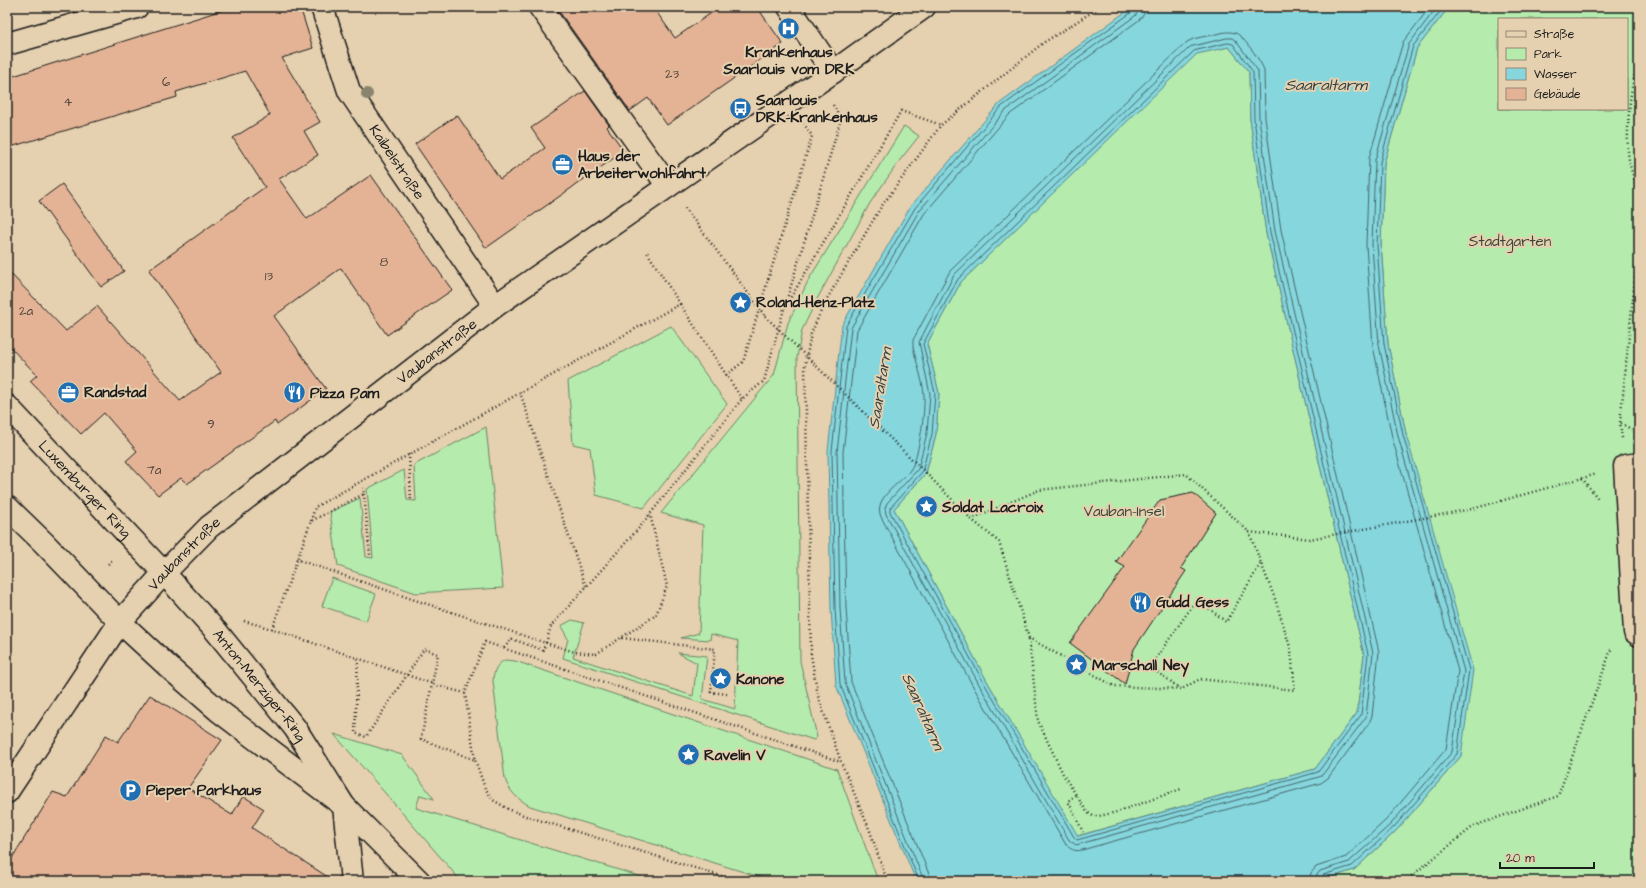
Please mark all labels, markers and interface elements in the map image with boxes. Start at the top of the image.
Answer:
hospital icon: Krankenhaus Saarlouis vom DRK [776,16,802,42]
legend [1498,18,1628,110]
text: Straße [1534,26,1575,43]
place label: Krankenhaus Saarlouis vom DRK [723,42,855,80]
text: Park [1534,46,1562,63]
house number: 23 [665,65,679,83]
text: Wasser [1534,66,1577,83]
house number: 6 [162,73,170,91]
water label: Saaraltarm [1285,74,1369,96]
text: Gebäude [1534,86,1581,103]
place label: Saarlouis DRK-Krankenhaus [755,90,878,128]
house number: 4 [64,93,73,111]
bus stop icon: Saarlouis DRK-Krankenhaus [728,96,754,122]
street label: Kaibelstraße [364,121,430,204]
place label: Haus der Arbeiterwohlfahrt [578,146,707,184]
office icon: Haus der Arbeiterwohlfahrt [549,152,575,178]
park label: Stadtgarten [1469,231,1552,253]
house number: 8 [380,253,389,271]
house number: 13 [265,267,274,285]
place icon: Roland-Henz-Platz [727,289,753,315]
place label: Roland-Henz-Platz [756,292,875,313]
house number: 2a [19,302,33,320]
street label: Vaubanstraße [392,314,482,389]
water label: Saaraltarm [863,344,898,430]
office icon: Randstad [55,379,81,405]
restaurant icon: Pizza Pam [282,380,308,406]
place label: Randstad [84,382,147,403]
place label: Pizza Pam [310,383,380,404]
house number: 9 [207,415,215,433]
street label: Luxemburger Ring [33,436,136,544]
house number: 7a [147,461,162,479]
place icon: Soldat Lacroix [913,494,939,520]
place label: Soldat Lacroix [941,497,1044,518]
park label: Vauban-Insel [1084,501,1164,522]
street label: Vaubanstraße [143,512,225,595]
restaurant icon: Gudd Gess [1128,589,1154,615]
place label: Gudd Gess [1156,592,1229,613]
street label: Anton-Merziger-Ring [208,625,311,747]
place icon: Marschall Ney [1064,652,1090,678]
place label: Marschall Ney [1092,655,1190,677]
place icon: Kanone [708,666,734,692]
place label: Kanone [736,669,784,690]
water label: Saaraltarm [896,670,950,755]
place icon: Ravelin V [675,742,701,768]
place label: Ravelin V [704,745,766,766]
parking icon: Pieper Parkhaus [118,777,144,803]
place label: Pieper Parkhaus [146,780,262,801]
scale bar [1500,844,1594,870]
text: 20 m [1506,850,1535,867]

